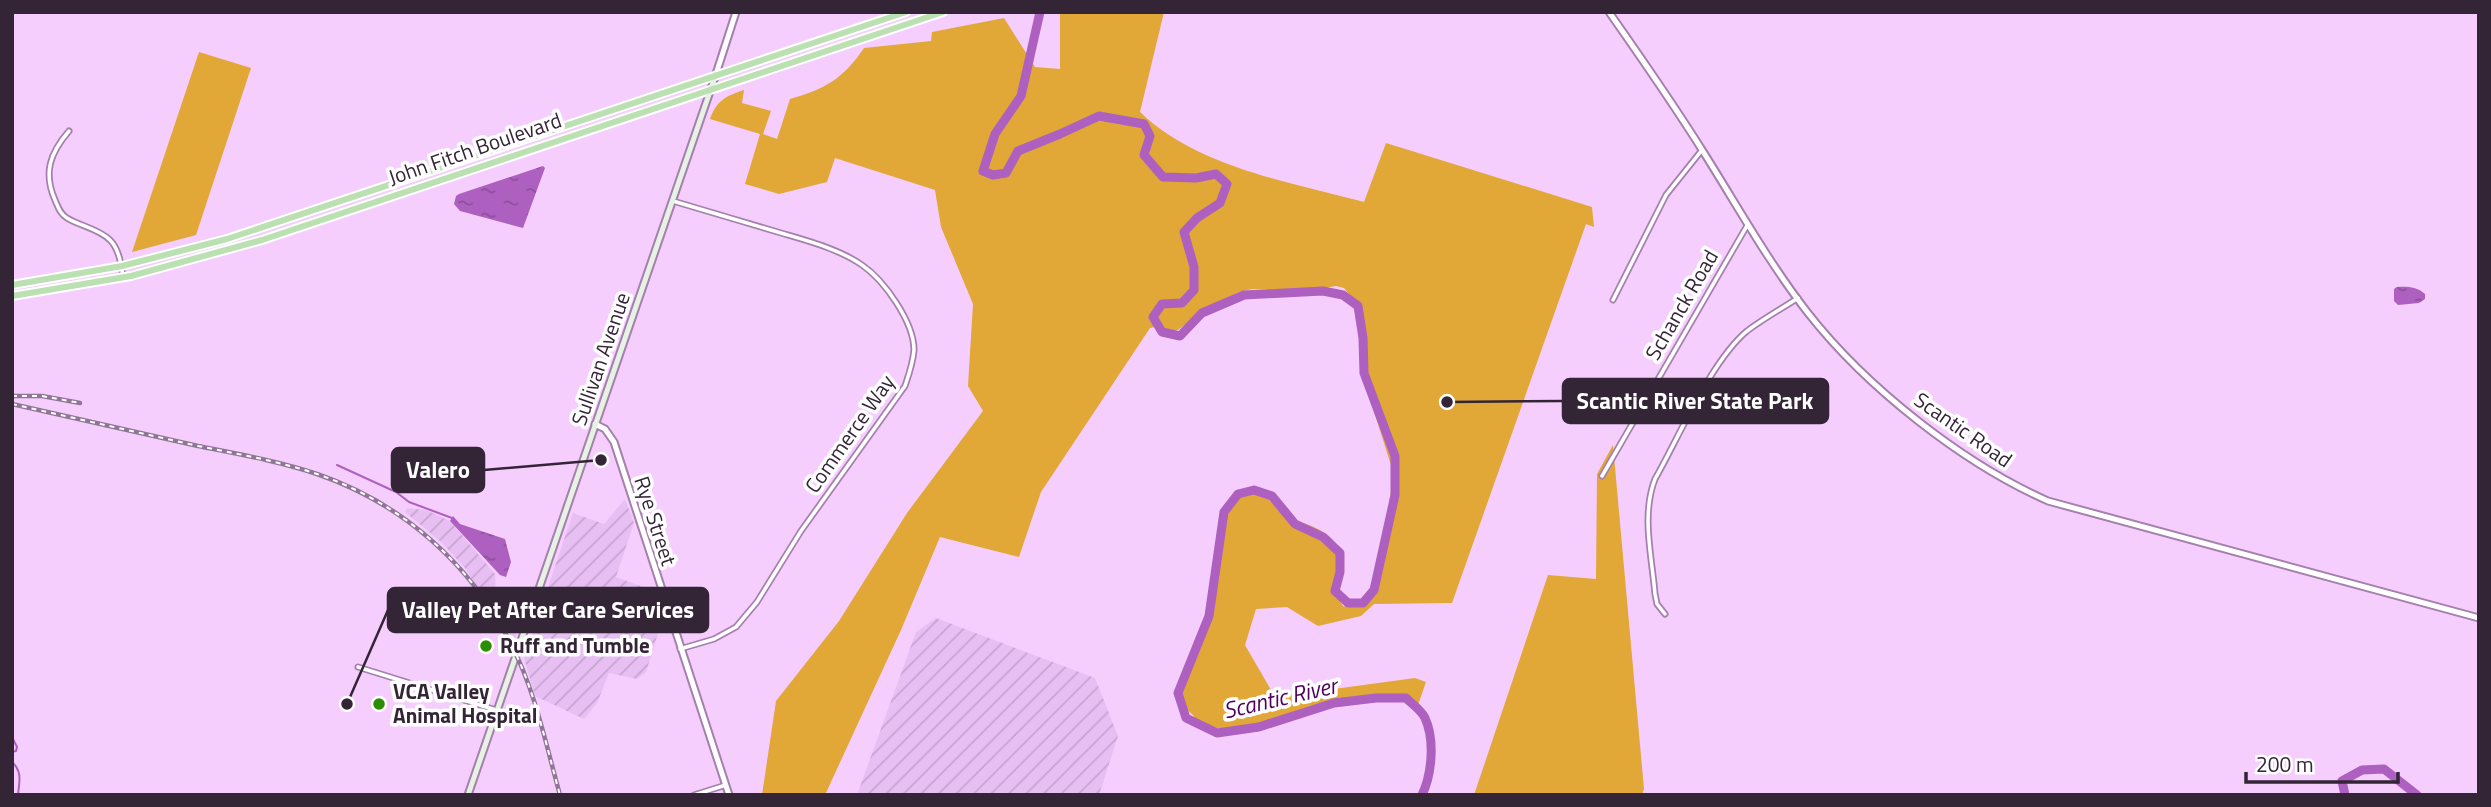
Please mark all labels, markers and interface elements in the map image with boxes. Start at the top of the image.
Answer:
street label: John Fitch Boulevard [384,103,566,193]
street label: Schanck Road [1637,243,1726,366]
street label: Sullivan Avenue [562,288,638,430]
street label: Commerce Way [796,368,902,499]
callout: Scantic River State Park [1563,379,1828,423]
text: Scantic River State Park [1577,383,1814,418]
street label: Scantic Road [1908,384,2019,475]
callout: Valero [392,448,484,492]
text: Valero [406,452,470,487]
street label: Rye Street [626,472,686,570]
callout: Valley Pet After Care Services [388,588,708,632]
text: Valley Pet After Care Services [402,592,694,627]
place label: Ruff and Tumble [500,629,650,661]
marker: Ruff and Tumble [478,638,494,654]
water label: Scantic River [1220,667,1343,728]
place label: VCA Valley Animal Hospital [393,675,537,731]
marker: VCA Valley Animal Hospital [371,696,387,712]
scale bar [2246,740,2398,784]
text: 200 m [2256,748,2313,780]

